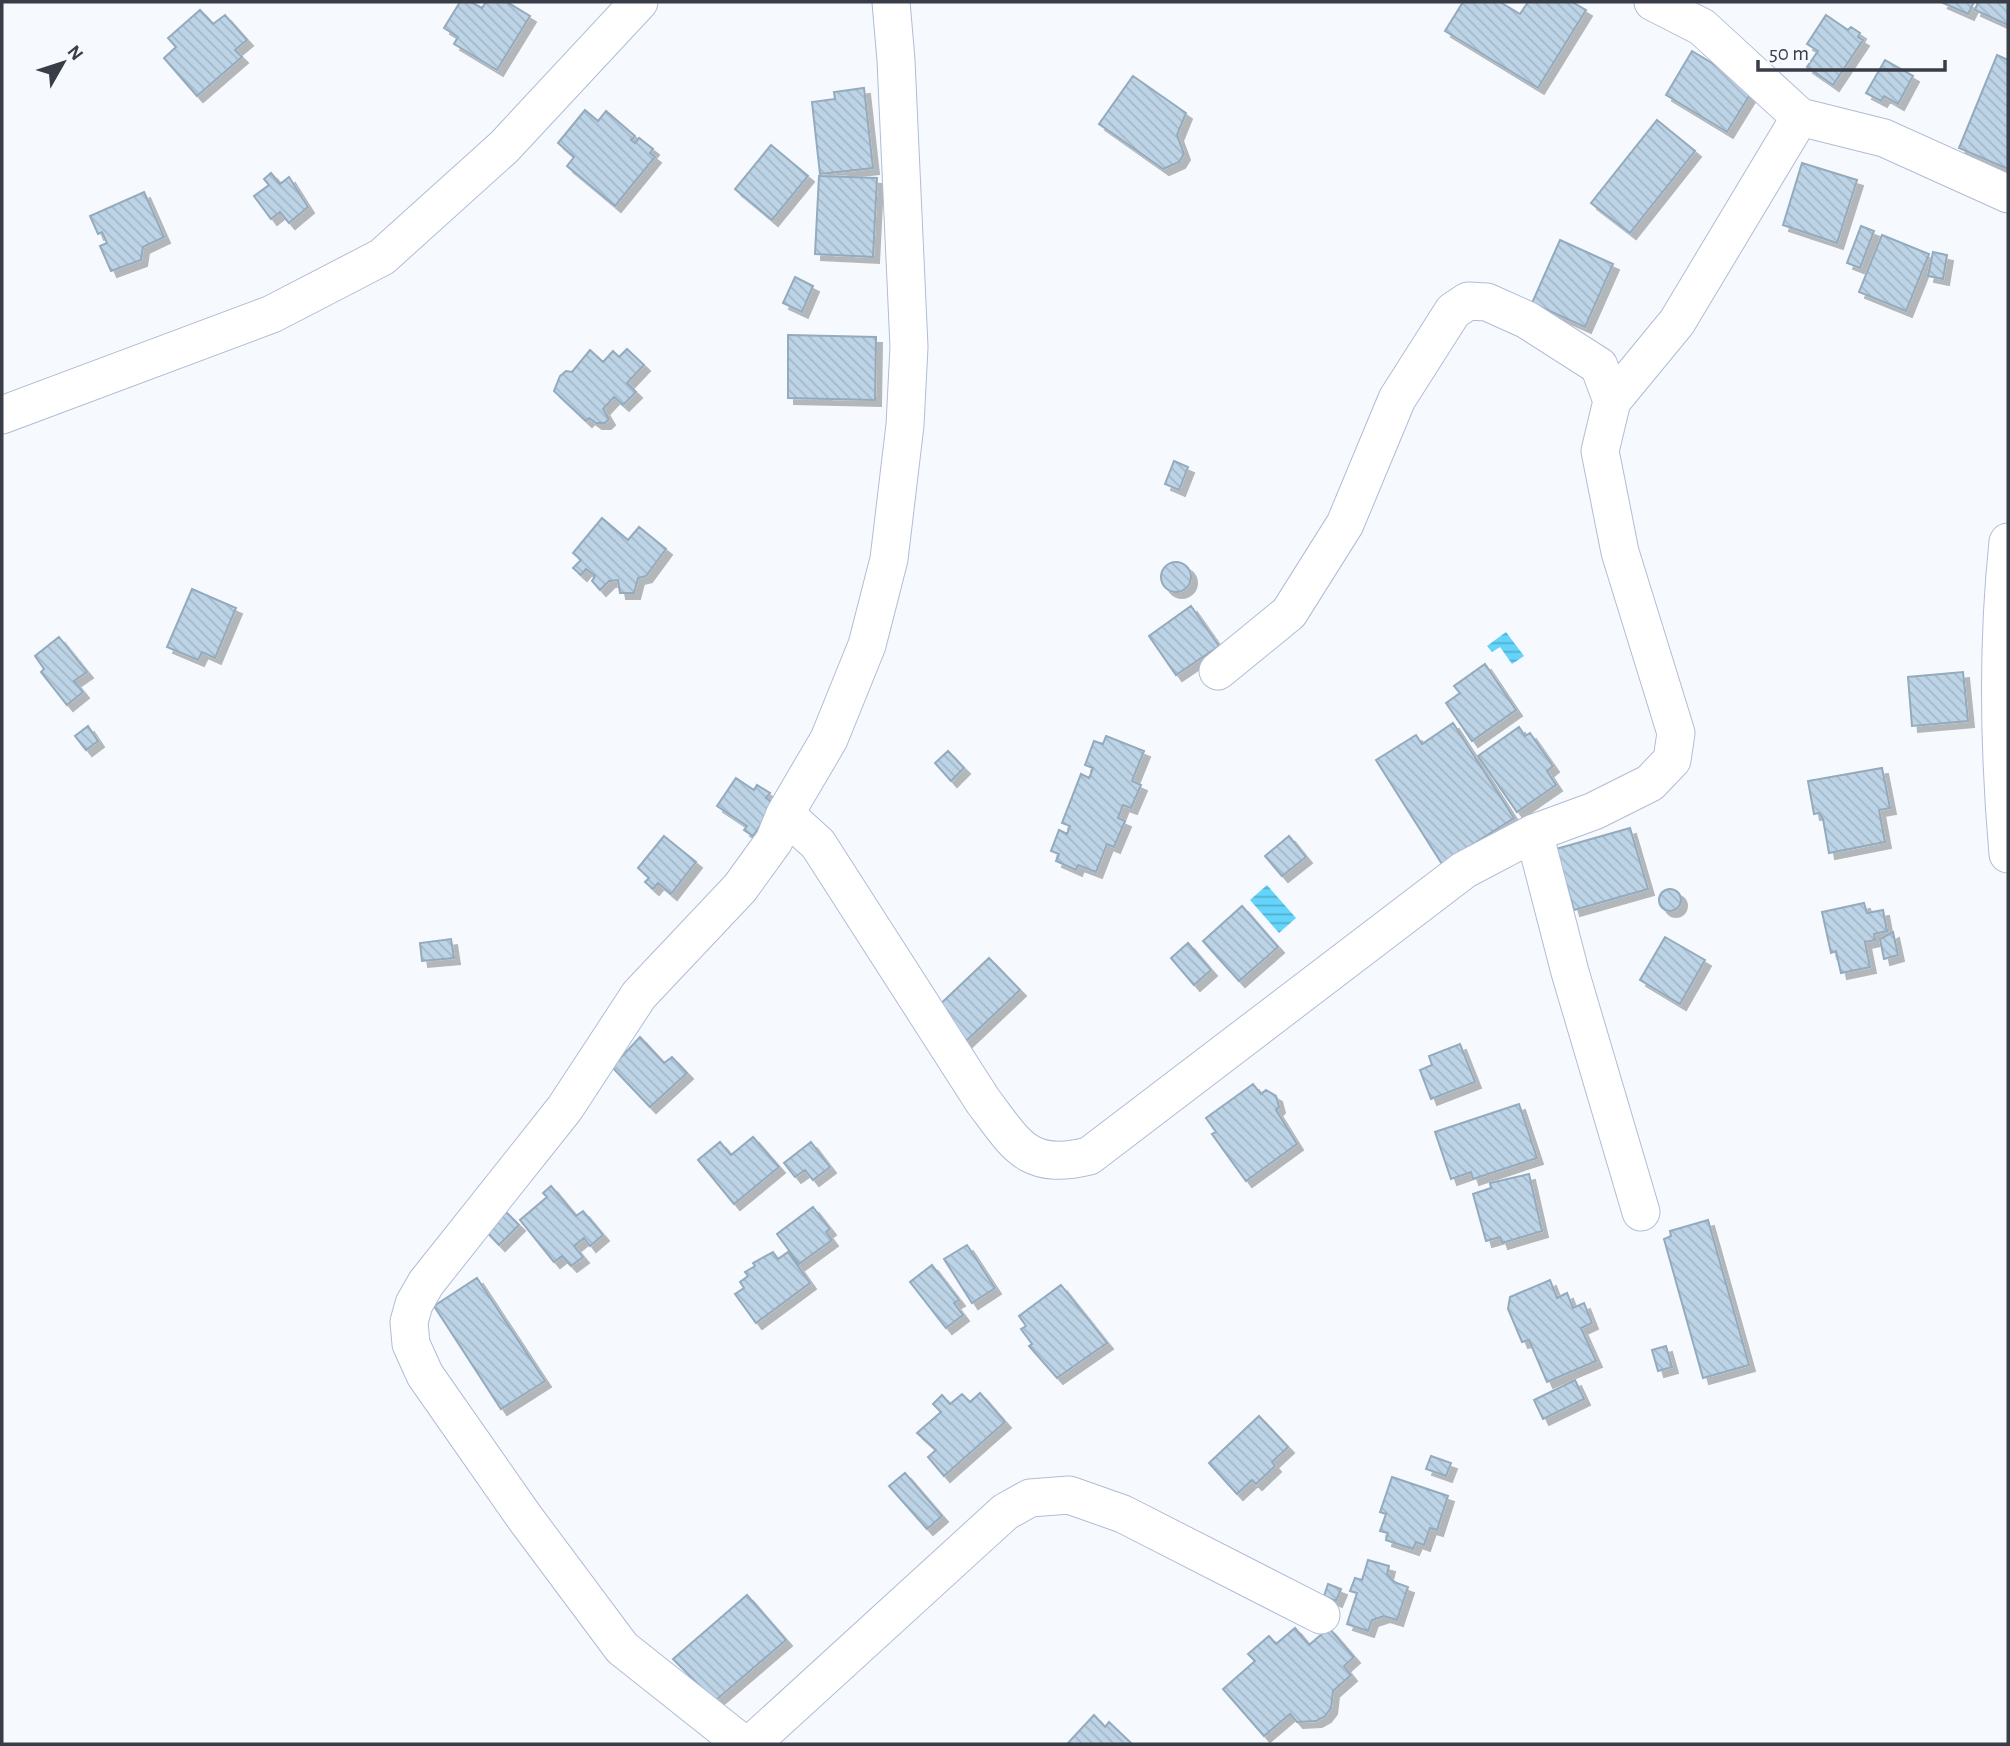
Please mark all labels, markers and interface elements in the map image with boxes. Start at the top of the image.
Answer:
north arrow [28,28,98,98]
scale bar [1758,28,1945,72]
text: N [64,42,87,64]
text: 50 m [1769,43,1809,64]

